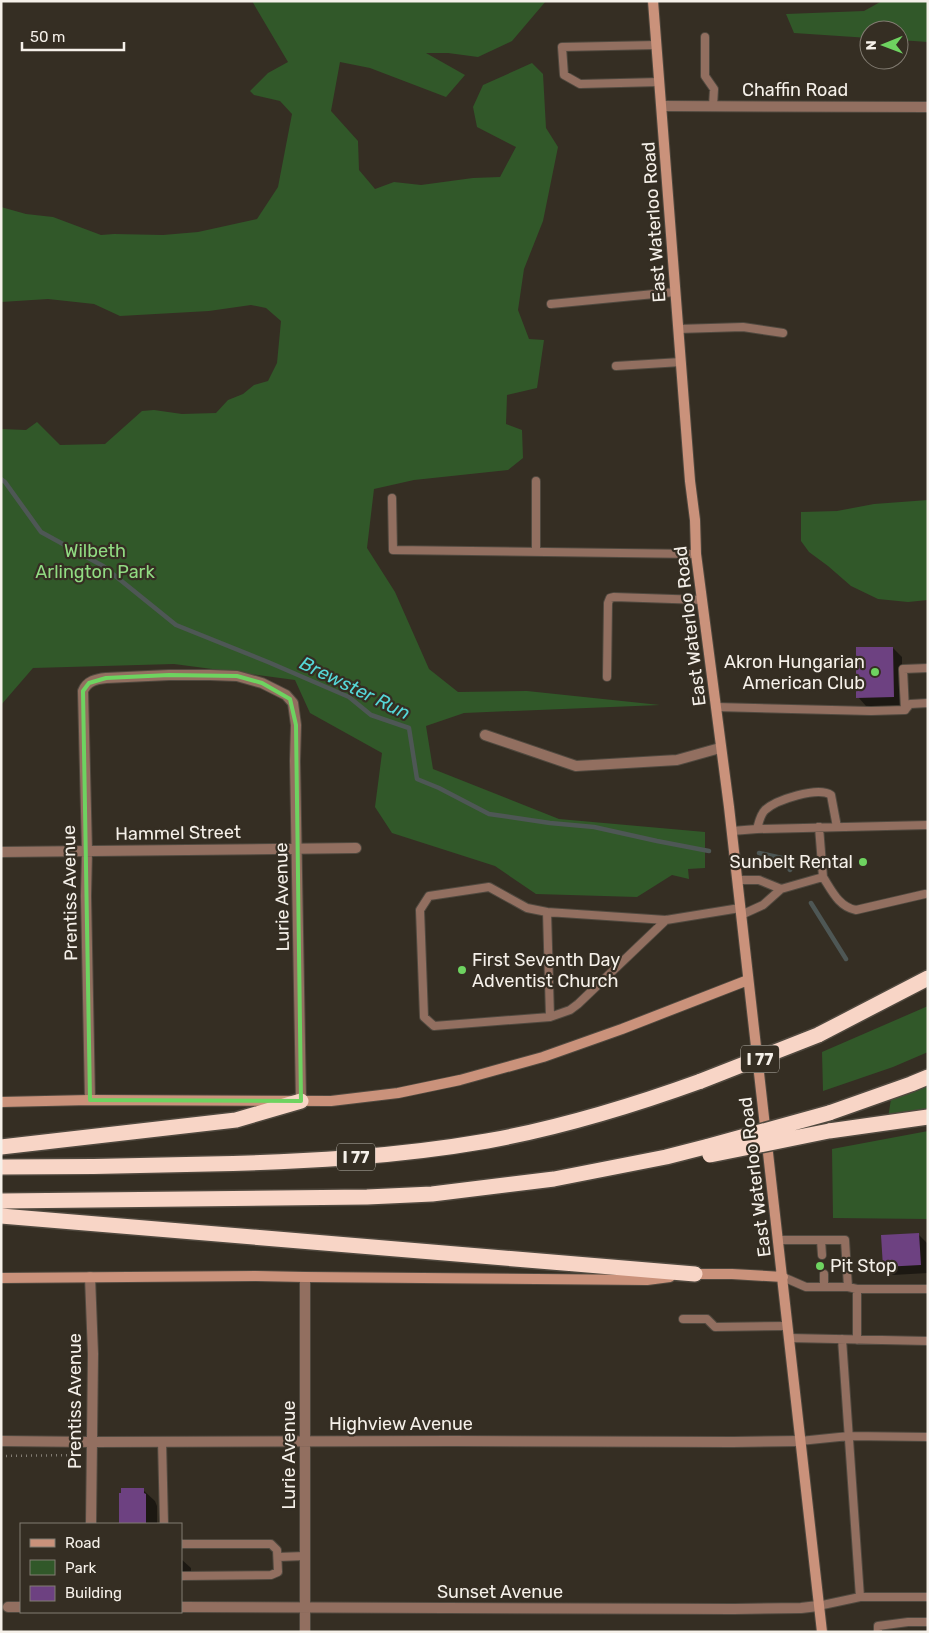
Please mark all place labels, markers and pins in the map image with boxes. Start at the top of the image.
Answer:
place label: Akron Hungarian American Club [724,651,865,694]
marker: Akron Hungarian American Club [869,666,881,678]
place label: Sunbelt Rental [730,851,853,873]
marker: Sunbelt Rental [857,856,869,868]
place label: First Seventh Day Adventist Church [472,949,620,992]
marker: First Seventh Day Adventist Church [456,964,468,976]
place label: Pit Stop [830,1255,897,1277]
marker: Pit Stop [814,1260,826,1272]

